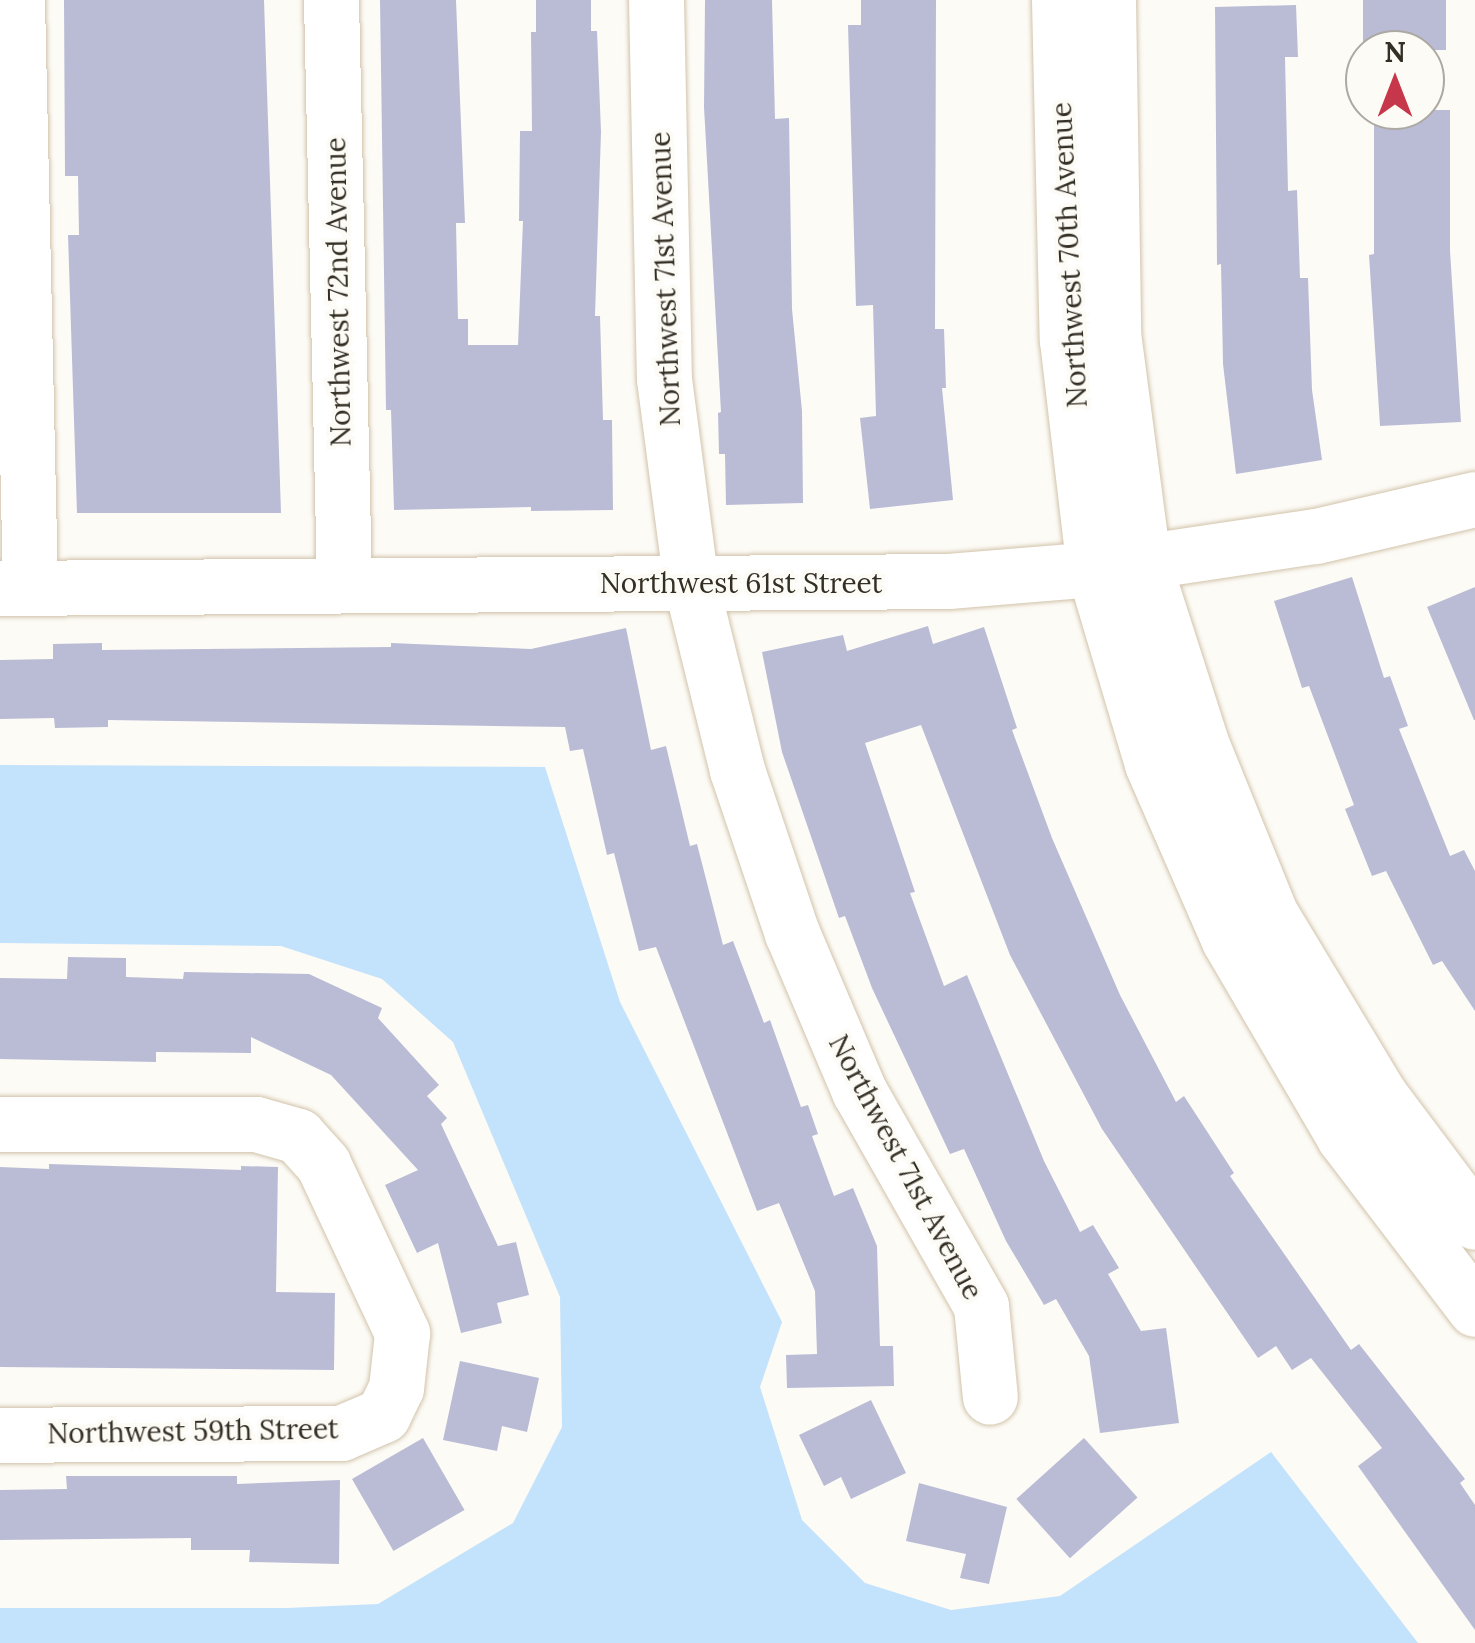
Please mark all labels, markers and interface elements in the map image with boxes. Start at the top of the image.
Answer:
north arrow [1345,30,1445,130]
text: N [1384,34,1406,70]
street label: Northwest 70th Avenue [1044,101,1094,409]
street label: Northwest 71st Avenue [643,131,687,427]
street label: Northwest 72nd Avenue [318,137,358,447]
street label: Northwest 61st Street [600,566,882,600]
street label: Northwest 71st Avenue [822,1029,990,1305]
street label: Northwest 59th Street [47,1412,339,1450]

